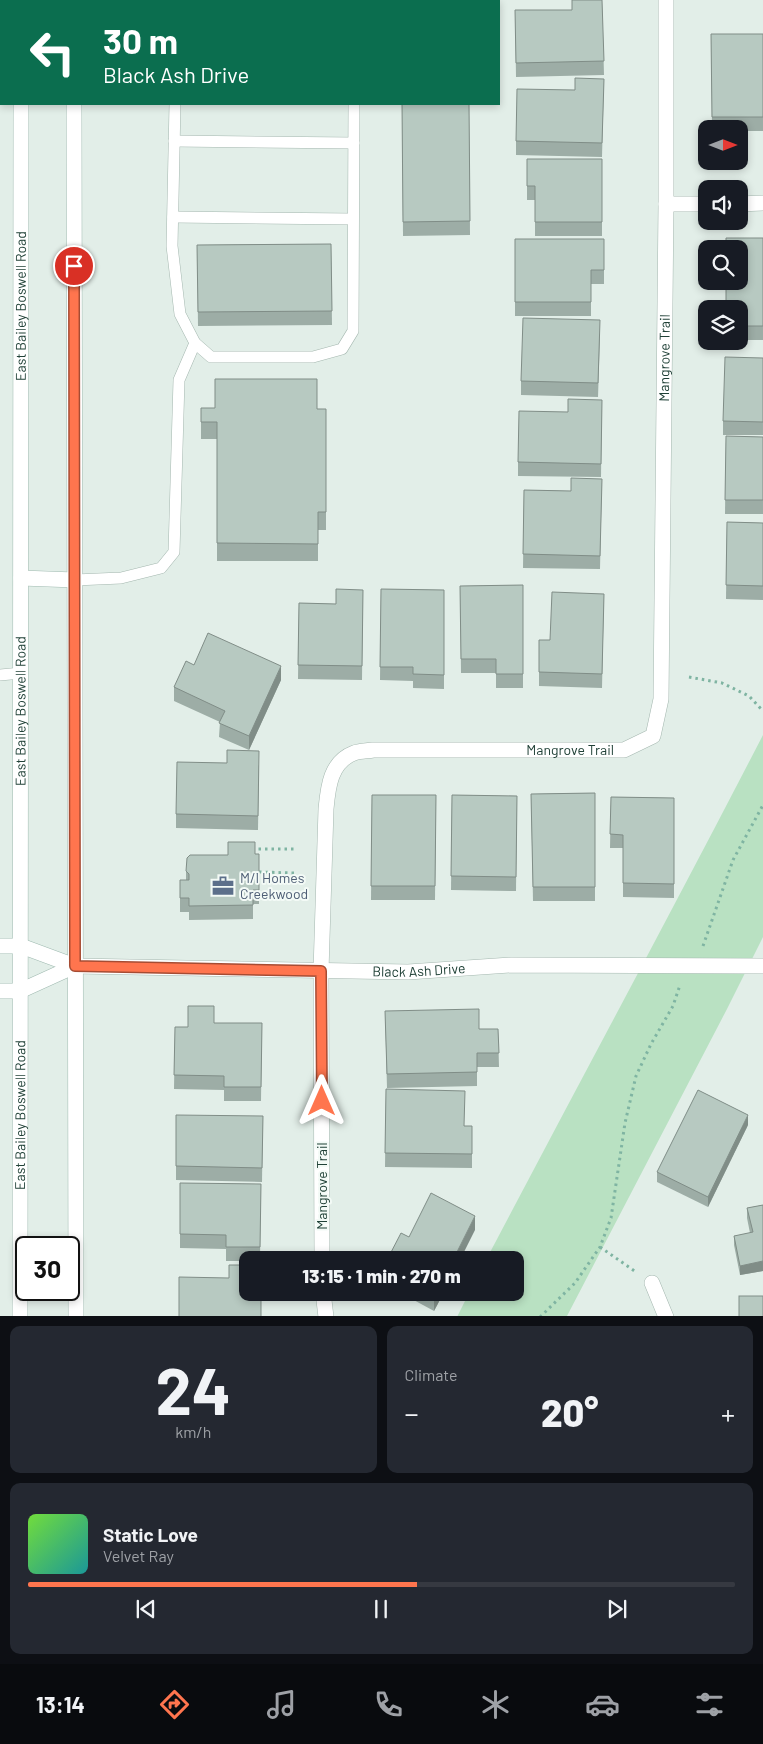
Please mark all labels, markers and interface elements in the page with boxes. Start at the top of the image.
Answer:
text: 30 m [103,19,178,61]
icon: left [20,20,85,85]
text: Black Ash Drive [103,61,249,87]
north arrow [698,120,748,170]
map controls [698,120,748,350]
button: sound [698,180,748,230]
street label: East Bailey Boswell Road [12,231,29,381]
button: search [698,240,748,290]
pin [53,245,95,287]
icon: arrive [60,252,88,280]
button: layers [698,300,748,350]
street label: Mangrove Trail [655,314,673,402]
street label: East Bailey Boswell Road [11,636,29,786]
street label: Mangrove Trail [526,741,614,758]
place label: M/I Homes Creekwood [240,869,308,902]
office icon: M/I Homes Creekwood [210,873,236,899]
street label: Black Ash Drive [372,959,466,980]
street label: East Bailey Boswell Road [11,1040,28,1190]
position arrow [295,1074,347,1126]
street label: Mangrove Trail [313,1142,330,1230]
speed limit sign: 30 [15,1236,80,1301]
text: 13:15 · 1 min · 270 m [302,1264,461,1287]
text: 24 [155,1350,231,1428]
text: Climate [405,1365,457,1384]
text: 20° [541,1389,599,1435]
text: − [405,1396,419,1430]
text: + [721,1396,735,1430]
text: km/h [175,1422,211,1441]
text: Static Love [103,1523,198,1546]
text: Velvet Ray [103,1546,174,1565]
icon: previous [132,1595,160,1623]
icon: pause [367,1595,395,1623]
icon: next [603,1595,631,1623]
icon: directions [157,1687,192,1722]
icon: music [264,1687,299,1722]
icon: phone [371,1687,406,1722]
icon: climate [478,1687,513,1722]
icon: car [585,1687,620,1722]
icon: filters [692,1687,727,1722]
text: 13:14 [36,1691,85,1717]

